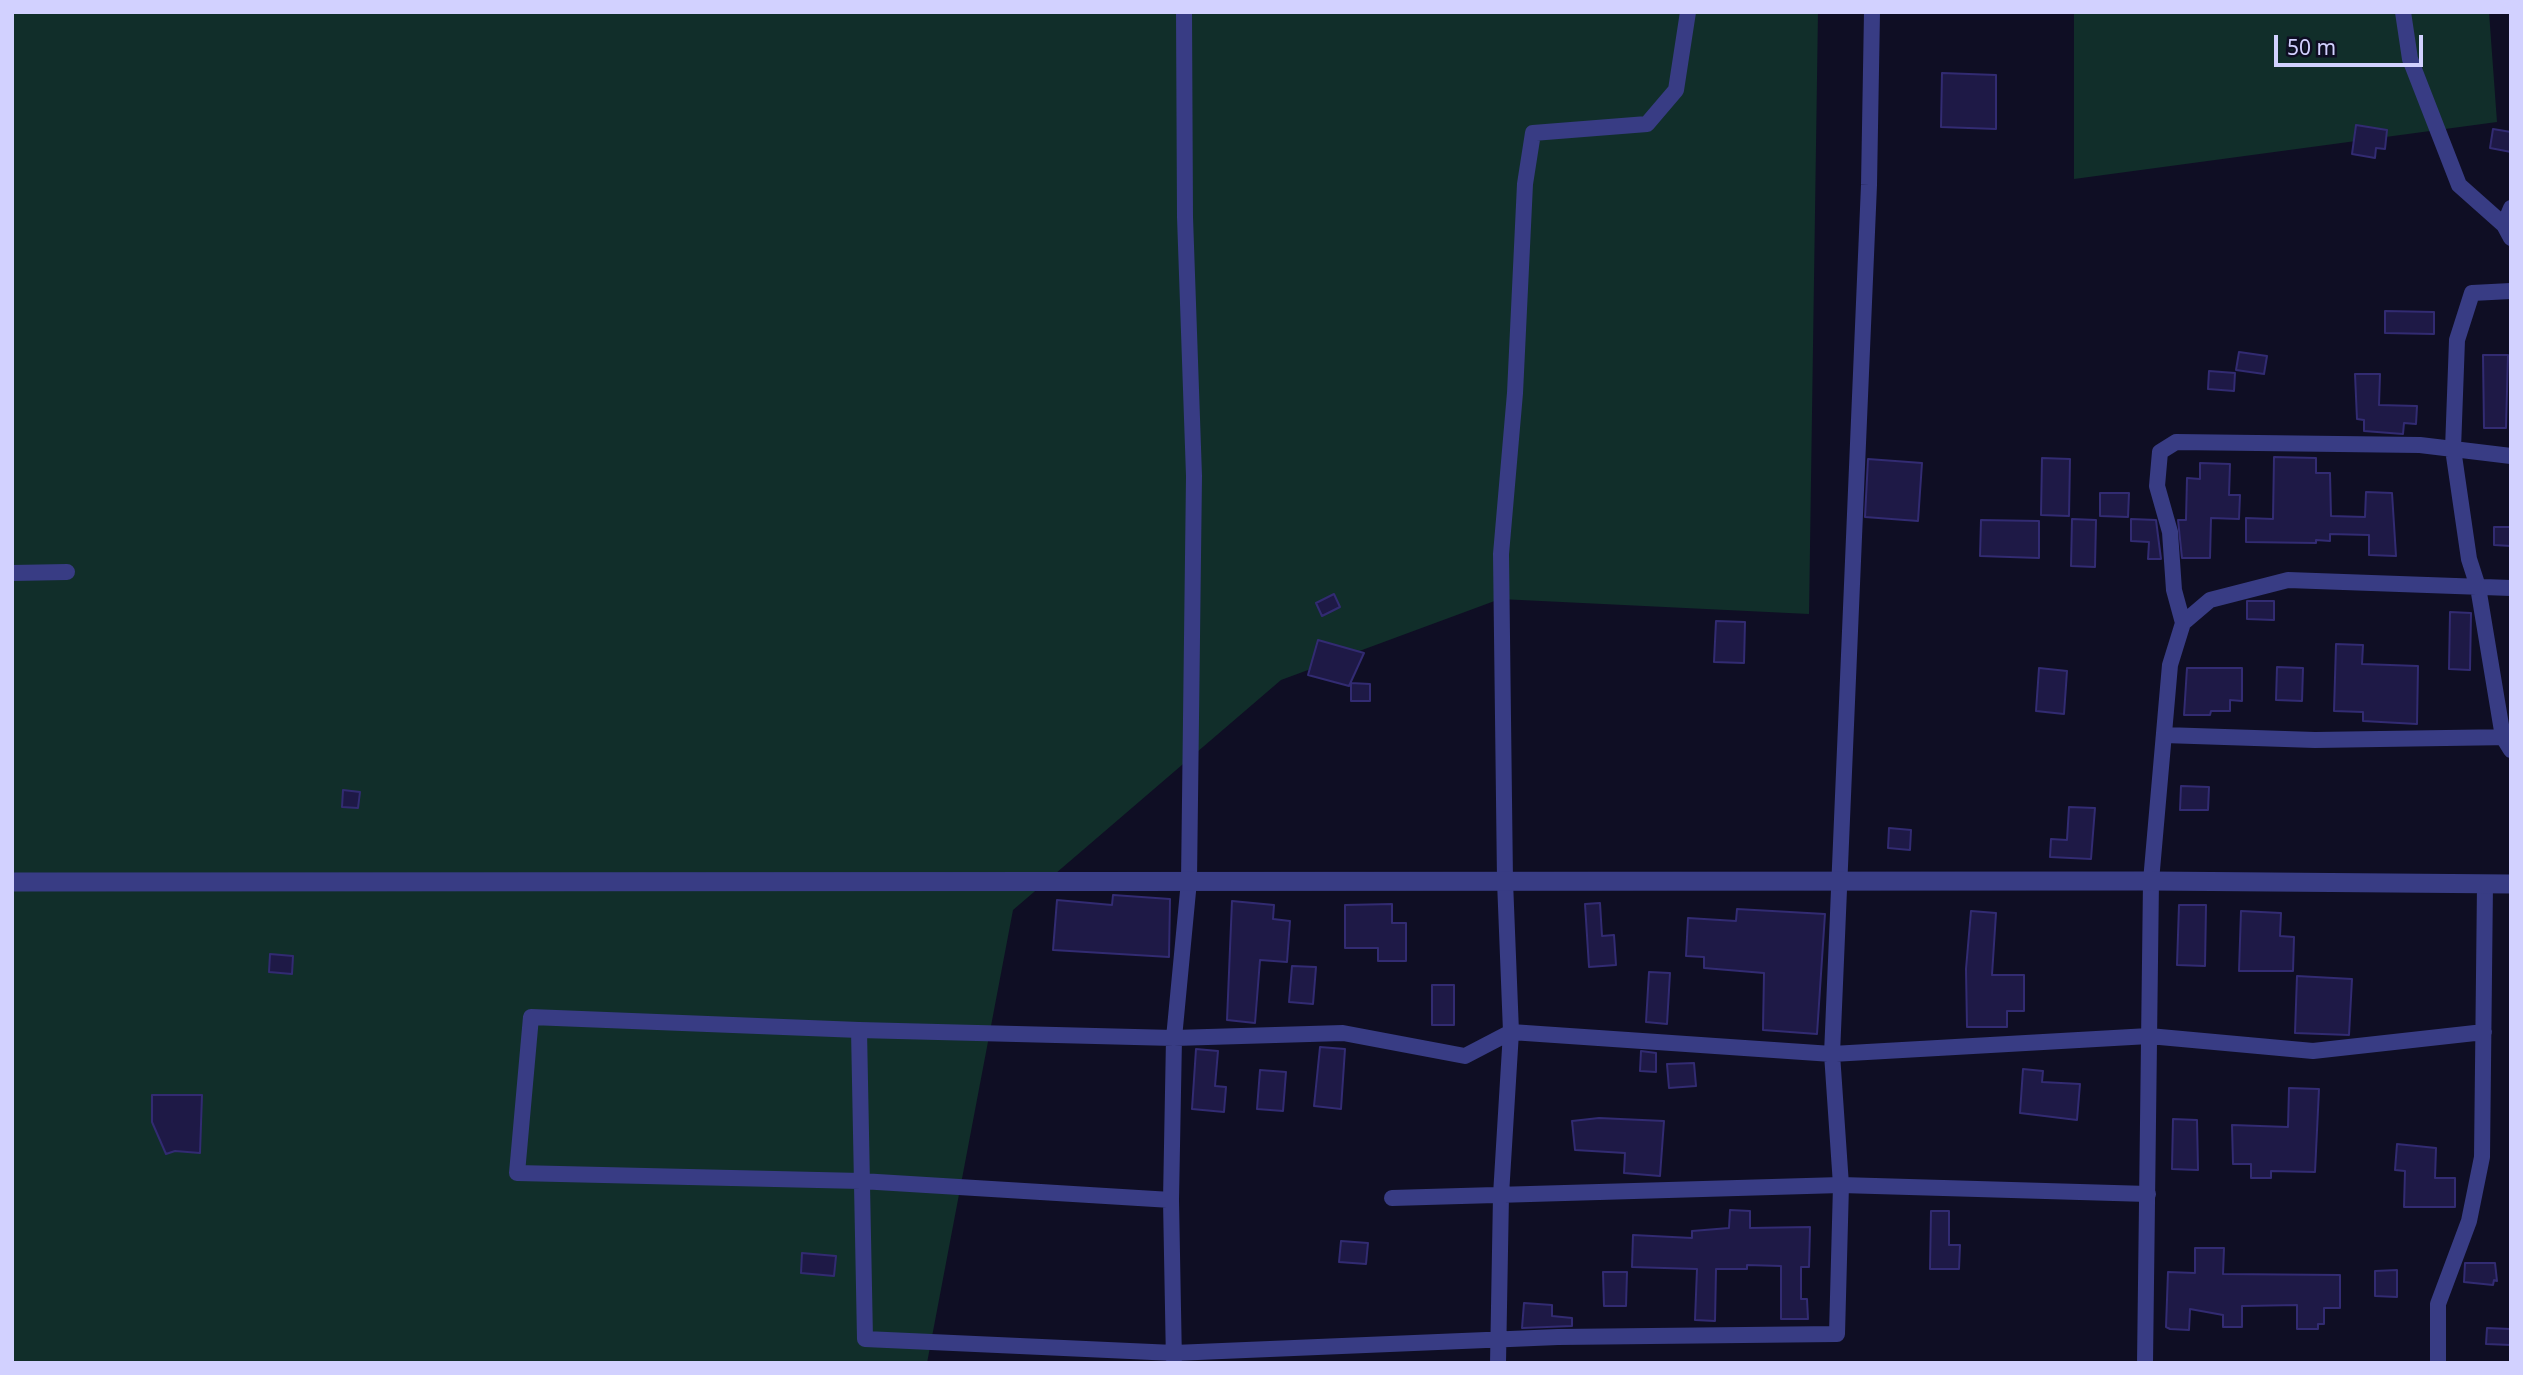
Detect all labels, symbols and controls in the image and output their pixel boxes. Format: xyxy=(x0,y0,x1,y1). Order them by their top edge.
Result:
scale bar xyxy=(2278,21,2427,65)
text: 50 m xyxy=(2287,33,2336,61)

